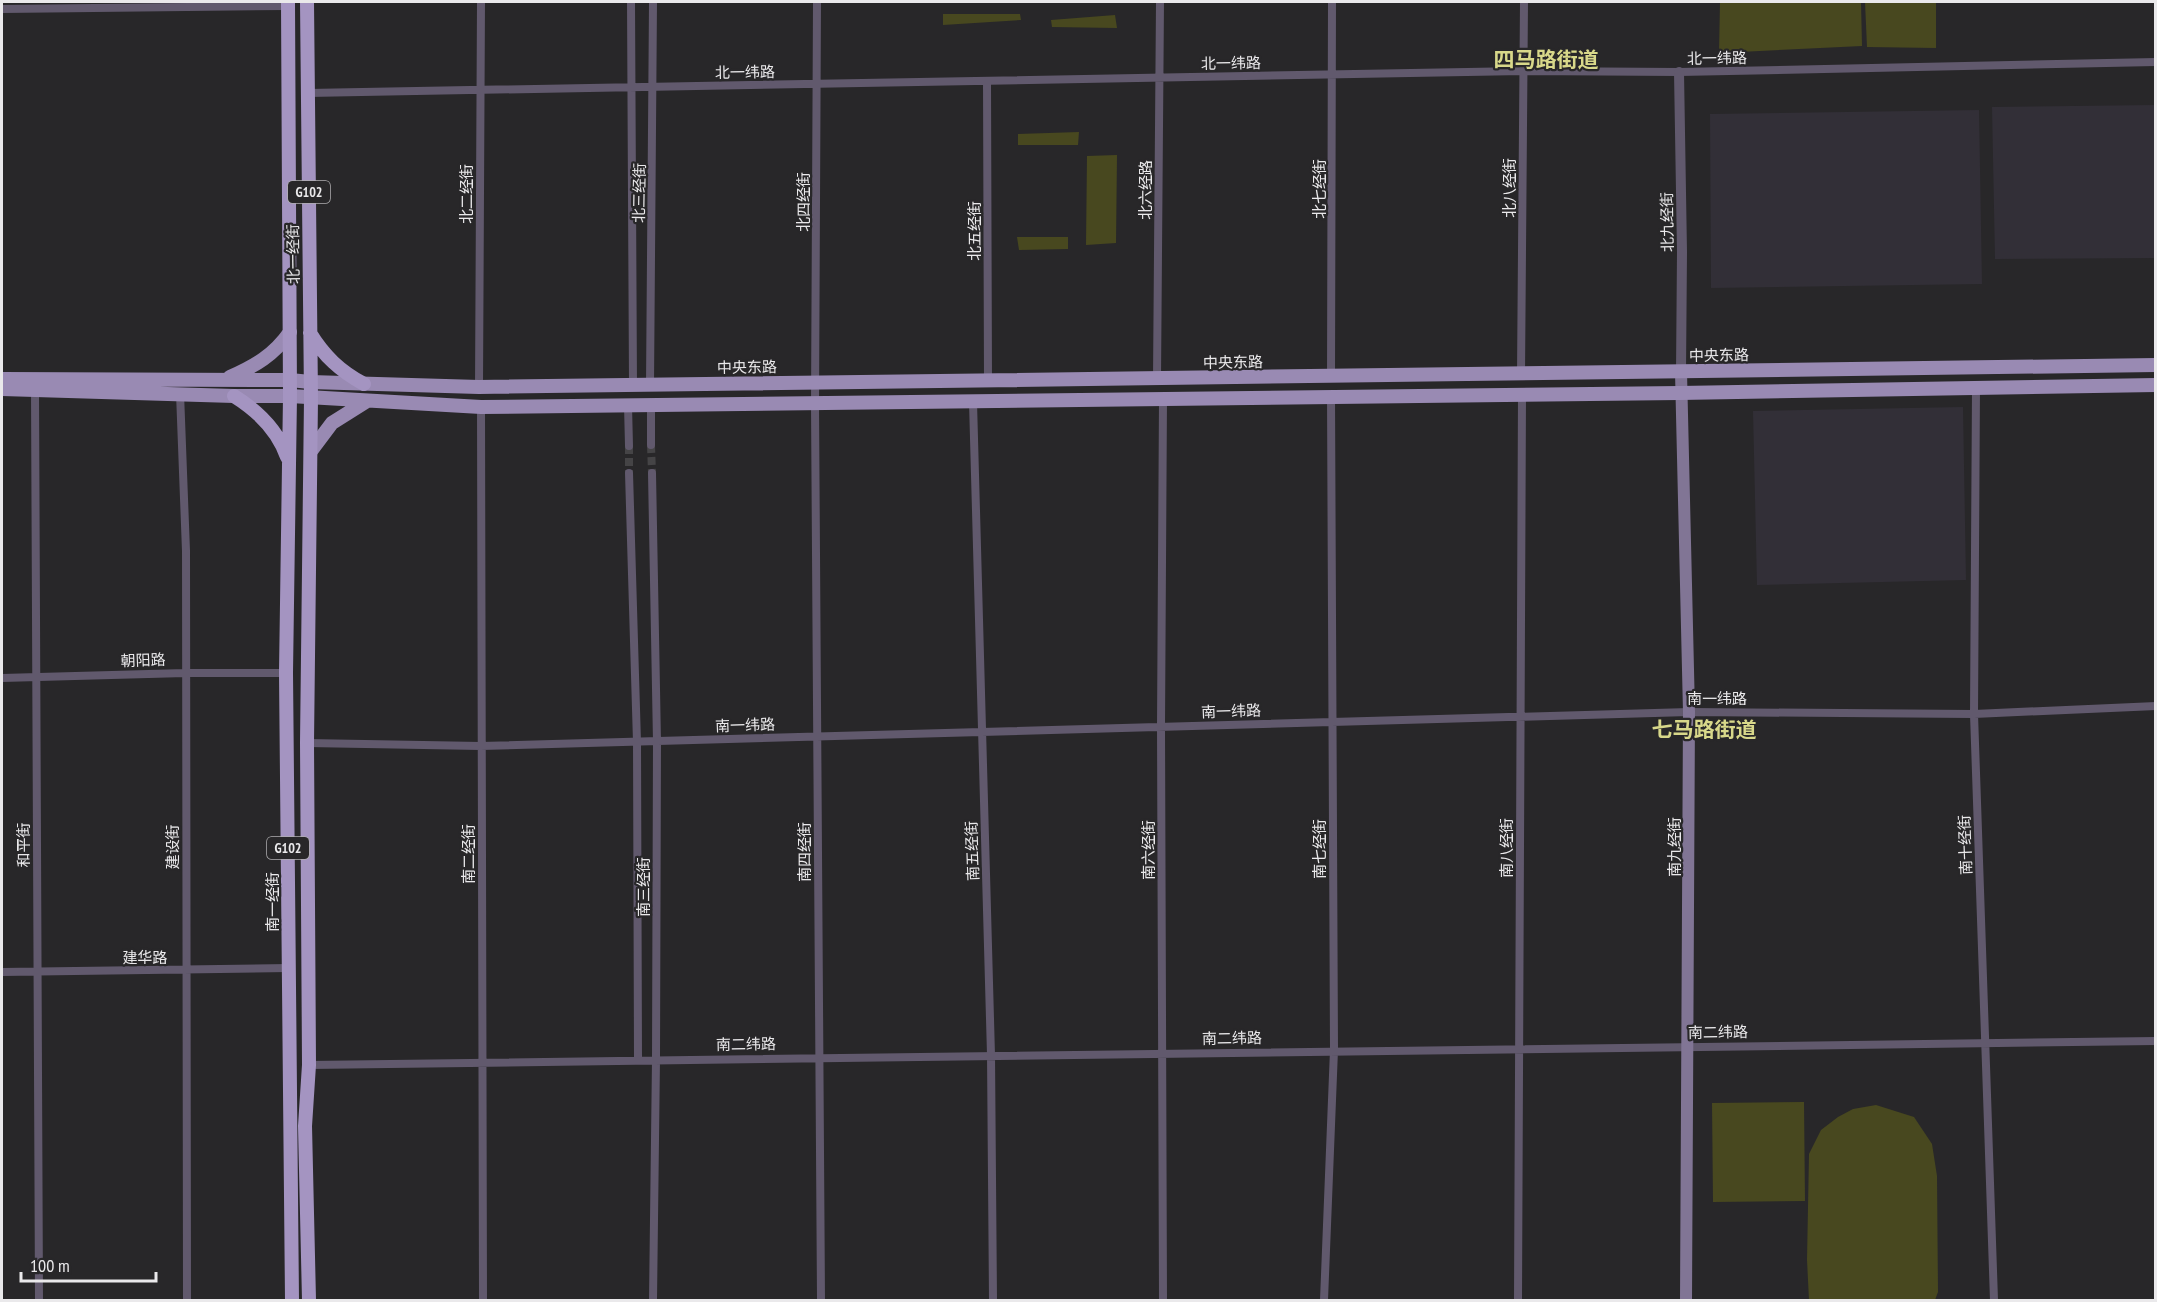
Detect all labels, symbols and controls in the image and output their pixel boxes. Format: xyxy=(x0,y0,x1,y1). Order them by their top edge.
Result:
district label: 四马路街道 xyxy=(1494,46,1599,73)
street label: 北一纬路 xyxy=(1687,48,1747,68)
street label: 北一纬路 xyxy=(1201,53,1261,73)
street label: 北一纬路 xyxy=(715,62,775,82)
street label: 北八经街 xyxy=(1500,158,1519,218)
street label: 北七经街 xyxy=(1310,159,1329,219)
street label: 北六经路 xyxy=(1136,160,1155,220)
street label: 北三经街 xyxy=(629,163,649,223)
street label: 北二经街 xyxy=(457,164,476,224)
street label: 北四经街 xyxy=(794,172,813,232)
road number: G102 xyxy=(288,181,330,203)
street label: 北九经街 xyxy=(1657,192,1677,252)
street label: 北五经街 xyxy=(965,201,984,261)
street label: 北一经街 xyxy=(283,224,303,284)
street label: 中央东路 xyxy=(1689,345,1749,365)
street label: 中央东路 xyxy=(1203,352,1263,372)
street label: 中央东路 xyxy=(717,357,777,377)
street label: 朝阳路 xyxy=(120,650,166,670)
street label: 南一纬路 xyxy=(1687,689,1747,708)
street label: 南一纬路 xyxy=(1201,700,1261,722)
street label: 南一纬路 xyxy=(715,714,775,736)
district label: 七马路街道 xyxy=(1652,716,1757,743)
street label: 南十经街 xyxy=(1954,815,1976,875)
street label: 南九经街 xyxy=(1665,817,1684,877)
street label: 南八经街 xyxy=(1497,818,1516,878)
street label: 南七经街 xyxy=(1310,819,1329,879)
street label: 南六经街 xyxy=(1139,820,1158,880)
street label: 南五经街 xyxy=(961,821,983,881)
street label: 和平街 xyxy=(14,822,33,868)
street label: 南四经街 xyxy=(795,822,814,882)
street label: 建设街 xyxy=(163,824,182,870)
street label: 南二经街 xyxy=(459,824,478,884)
road number: G102 xyxy=(267,837,309,859)
street label: 南三经街 xyxy=(634,857,653,917)
street label: 南一经街 xyxy=(263,872,282,932)
street label: 建华路 xyxy=(122,948,168,967)
street label: 南二纬路 xyxy=(1688,1022,1748,1042)
street label: 南二纬路 xyxy=(1202,1028,1262,1048)
street label: 南二纬路 xyxy=(716,1034,776,1054)
scale bar xyxy=(21,1245,156,1283)
text: 100 m xyxy=(30,1254,70,1277)

